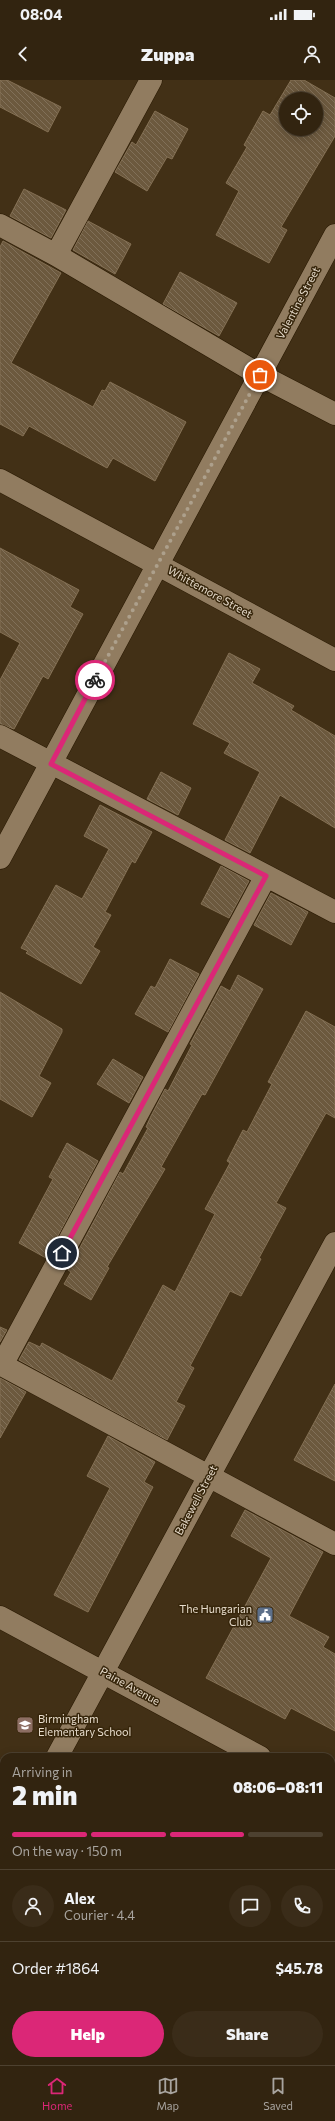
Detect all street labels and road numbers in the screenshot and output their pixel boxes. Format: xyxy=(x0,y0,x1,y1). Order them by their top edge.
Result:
street label: Valentine Street xyxy=(273,264,322,341)
street label: Whittemore Street xyxy=(166,563,255,620)
street label: Bakewell Street xyxy=(172,1462,220,1537)
street label: Paine Avenue xyxy=(98,1664,163,1707)

